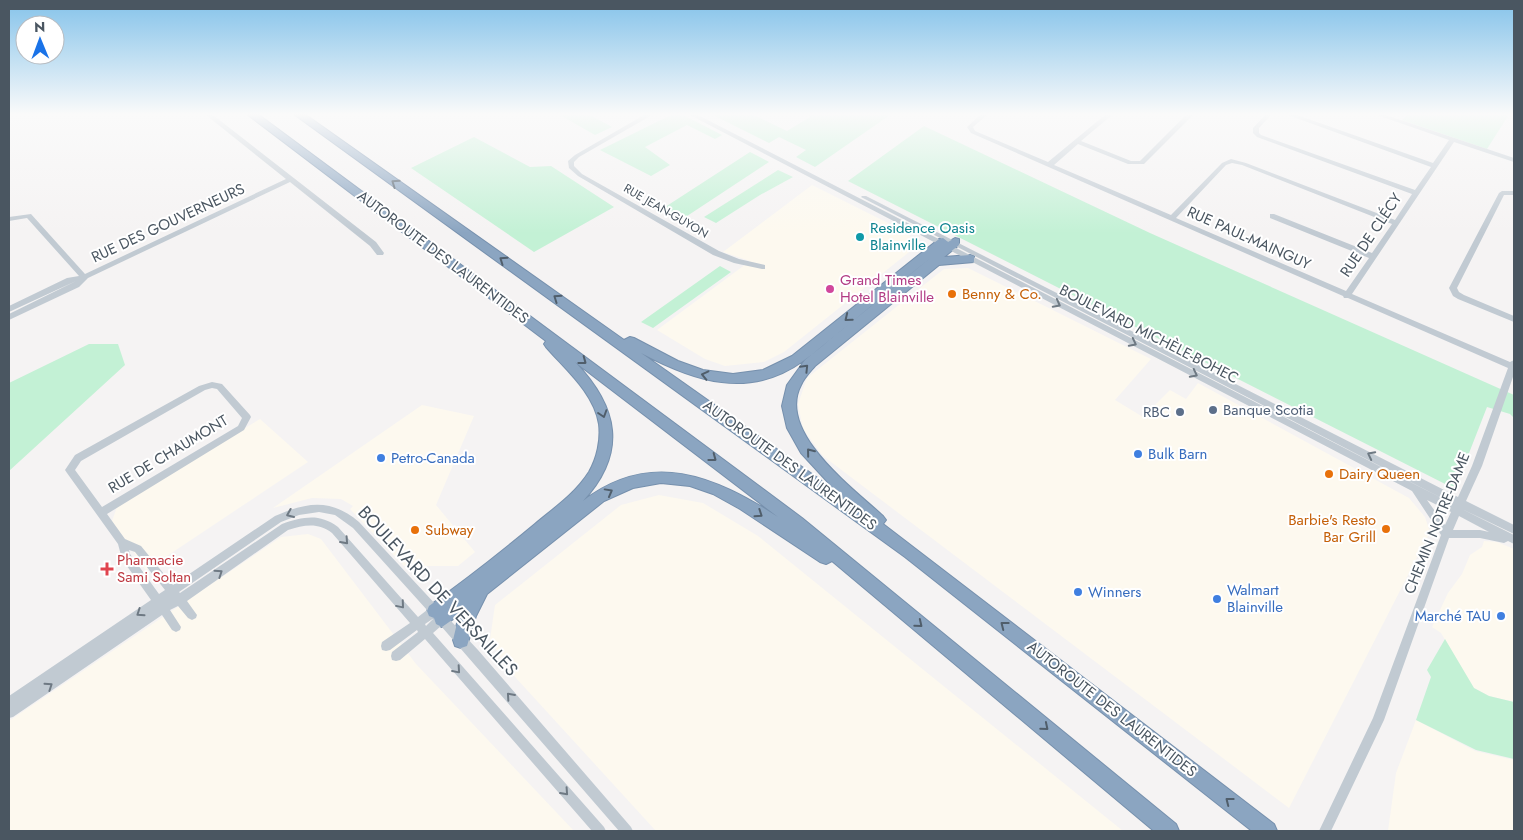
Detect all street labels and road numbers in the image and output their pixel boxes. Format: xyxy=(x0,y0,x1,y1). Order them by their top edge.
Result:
street label: RUE DES GOUVERNEURS xyxy=(88,178,248,268)
street label: RUE JEAN-GUYON xyxy=(620,179,712,243)
street label: AUTOROUTE DES LAURENTIDES xyxy=(353,185,533,329)
street label: RUE DE CLÉCY xyxy=(1335,188,1408,281)
street label: RUE PAUL-MAINGUY xyxy=(1183,201,1315,275)
street label: BOULEVARD MICHÈLE-BOHEC xyxy=(1055,279,1243,389)
street label: AUTOROUTE DES LAURENTIDES xyxy=(699,394,881,536)
street label: RUE DE CHAUMONT xyxy=(104,409,232,499)
street label: CHEMIN NOTRE-DAME xyxy=(1399,449,1475,597)
street label: BOULEVARD DE VERSAILLES xyxy=(352,500,524,682)
street label: AUTOROUTE DES LAURENTIDES xyxy=(1022,636,1202,782)

